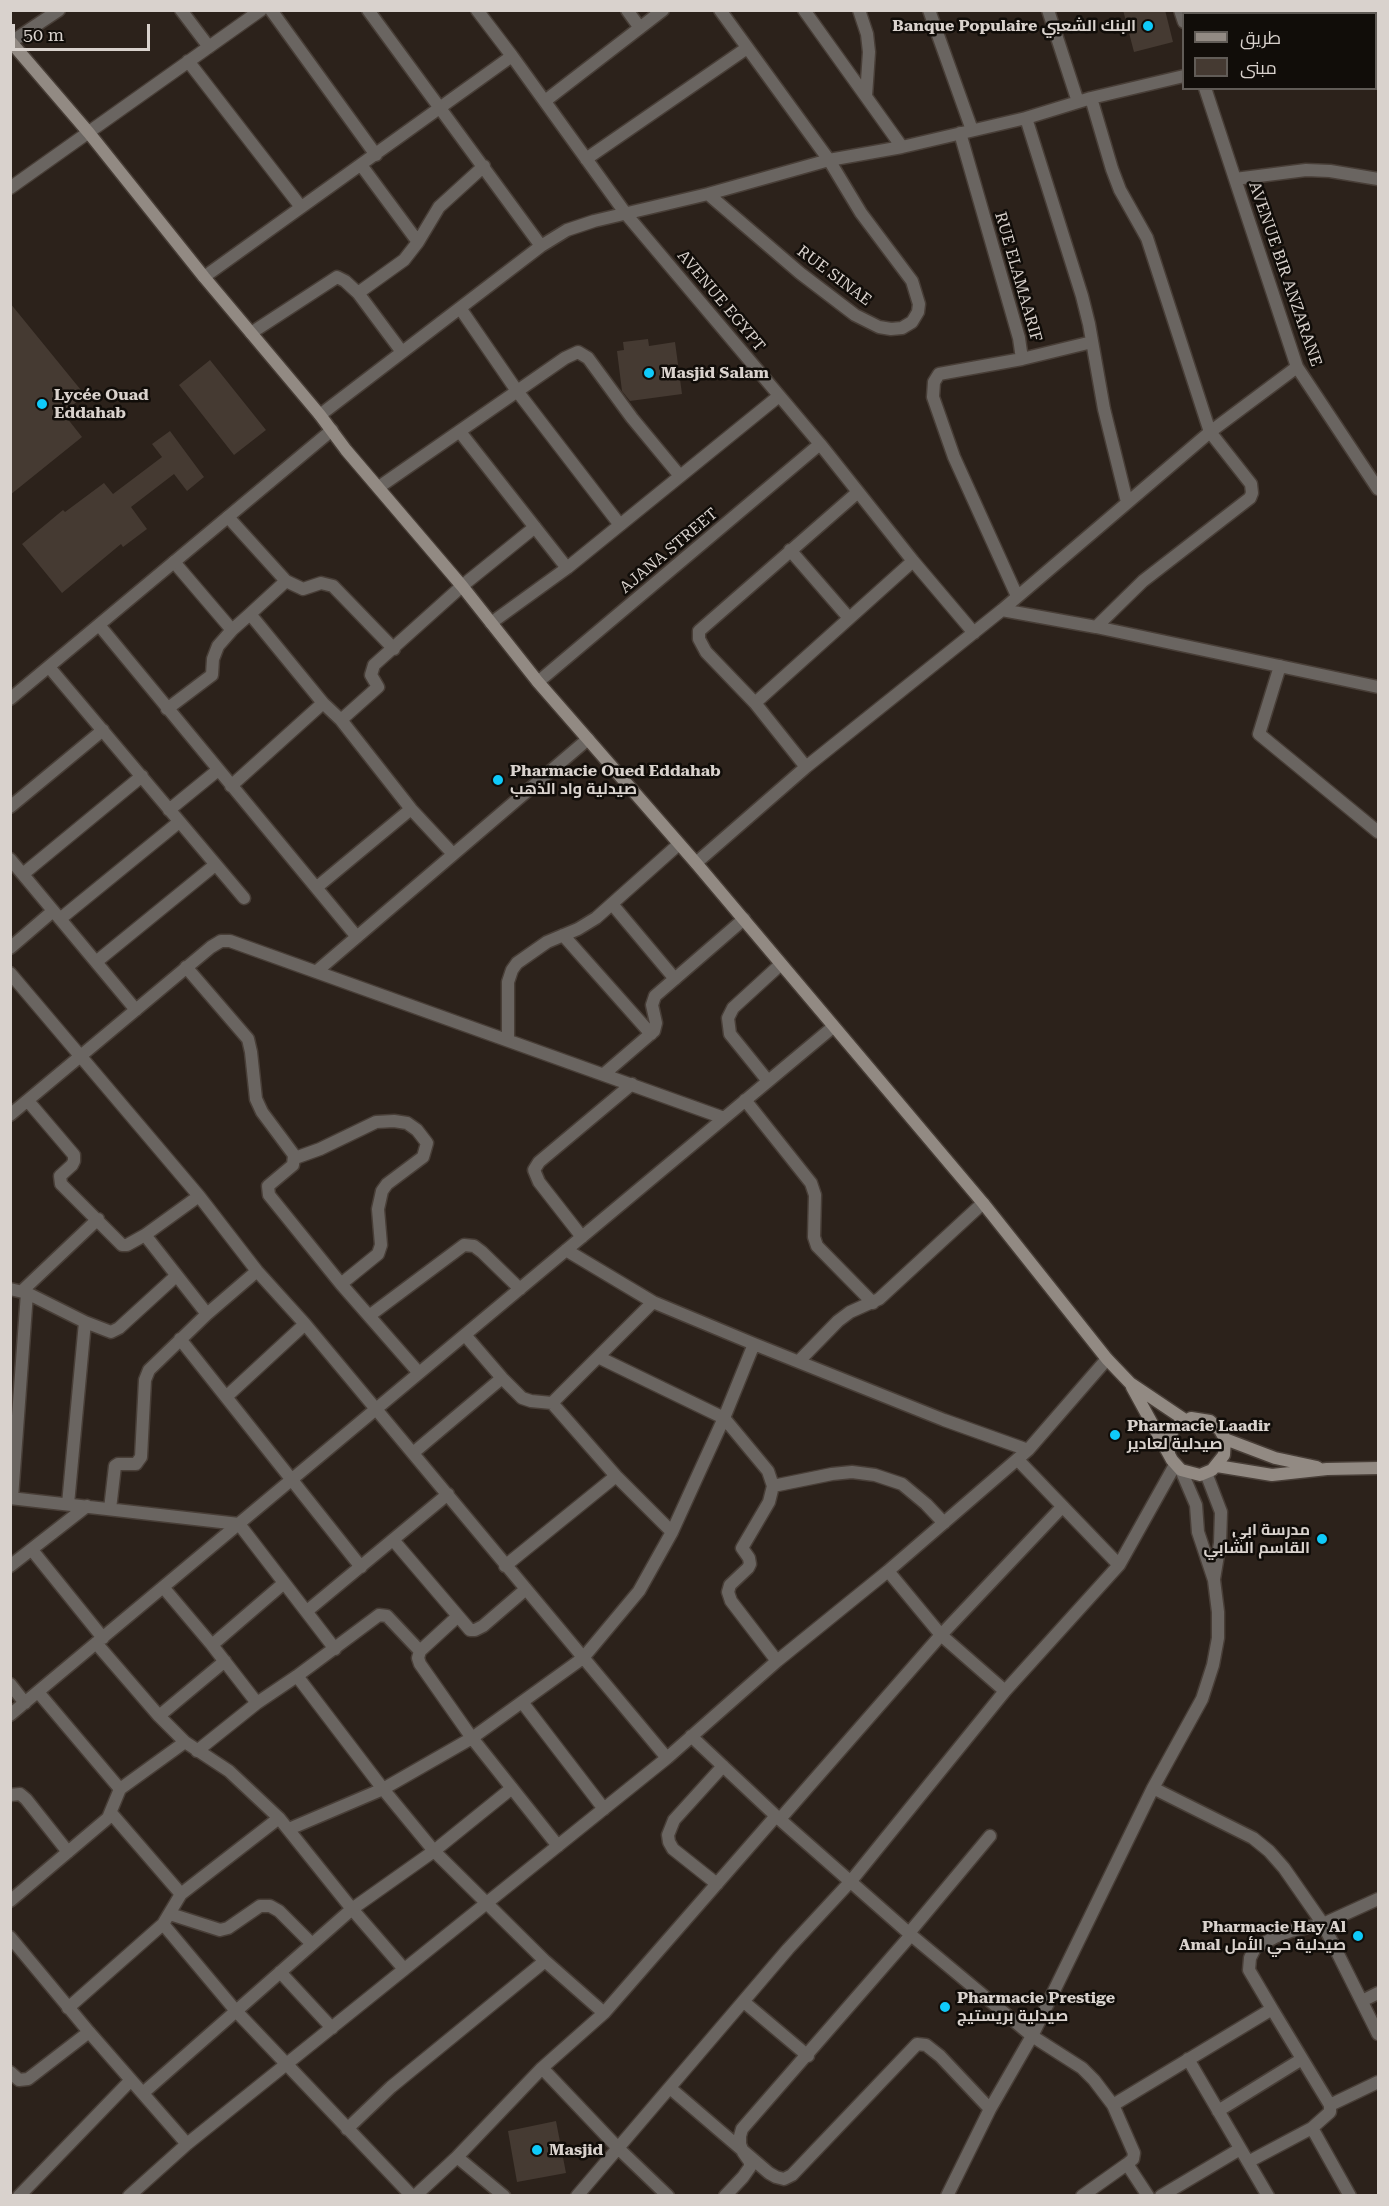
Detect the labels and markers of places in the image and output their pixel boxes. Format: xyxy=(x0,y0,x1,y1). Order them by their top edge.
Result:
place label: Banque Populaire البنك الشعبي xyxy=(892,16,1136,36)
marker: Banque Populaire البنك الشعبي xyxy=(1141,19,1155,33)
place label: Masjid Salam xyxy=(661,363,769,383)
marker: Masjid Salam xyxy=(642,366,656,380)
place label: Lycée Ouad Eddahab xyxy=(54,385,149,423)
marker: Lycée Ouad Eddahab xyxy=(35,397,49,411)
place label: Pharmacie Oued Eddahab صيدلية واد الذهب xyxy=(510,761,721,799)
marker: Pharmacie Oued Eddahab صيدلية واد الذهب xyxy=(491,773,505,787)
place label: Pharmacie Laadir صيدلية لعادير xyxy=(1127,1416,1270,1454)
marker: Pharmacie Laadir صيدلية لعادير xyxy=(1108,1428,1122,1442)
place label: مدرسة ابي القاسم الشابي xyxy=(1204,1520,1310,1558)
marker: مدرسة ابي القاسم الشابي xyxy=(1315,1532,1329,1546)
place label: Pharmacie Hay Al Amal صيدلية حي الأمل xyxy=(1179,1917,1346,1955)
marker: Pharmacie Hay Al Amal صيدلية حي الأمل xyxy=(1351,1929,1365,1943)
place label: Pharmacie Prestige صيدلية بريستيج xyxy=(957,1988,1115,2026)
marker: Pharmacie Prestige صيدلية بريستيج xyxy=(938,2000,952,2014)
place label: Masjid xyxy=(549,2140,603,2160)
marker: Masjid xyxy=(530,2143,544,2157)

